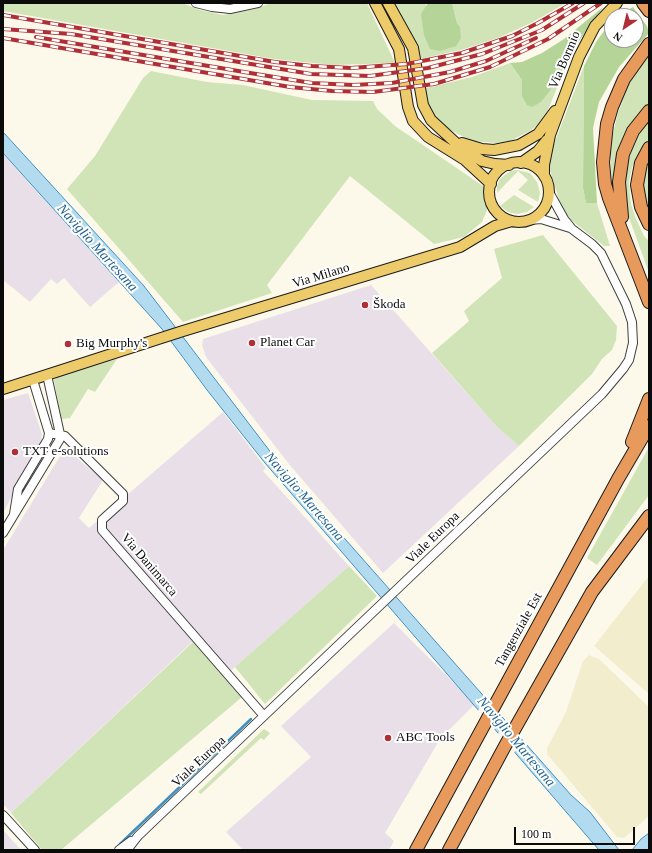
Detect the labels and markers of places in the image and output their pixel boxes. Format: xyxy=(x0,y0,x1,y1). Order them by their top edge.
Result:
place label: Škoda xyxy=(373,297,406,313)
marker: Škoda xyxy=(360,300,370,310)
place label: Planet Car xyxy=(260,335,315,351)
place label: Big Murphy's xyxy=(76,336,147,352)
marker: Planet Car xyxy=(247,338,257,348)
marker: Big Murphy's xyxy=(63,339,73,349)
place label: TXT e-solutions xyxy=(23,444,109,460)
marker: TXT e-solutions xyxy=(10,447,20,457)
place label: ABC Tools xyxy=(396,730,455,746)
marker: ABC Tools xyxy=(383,733,393,743)

